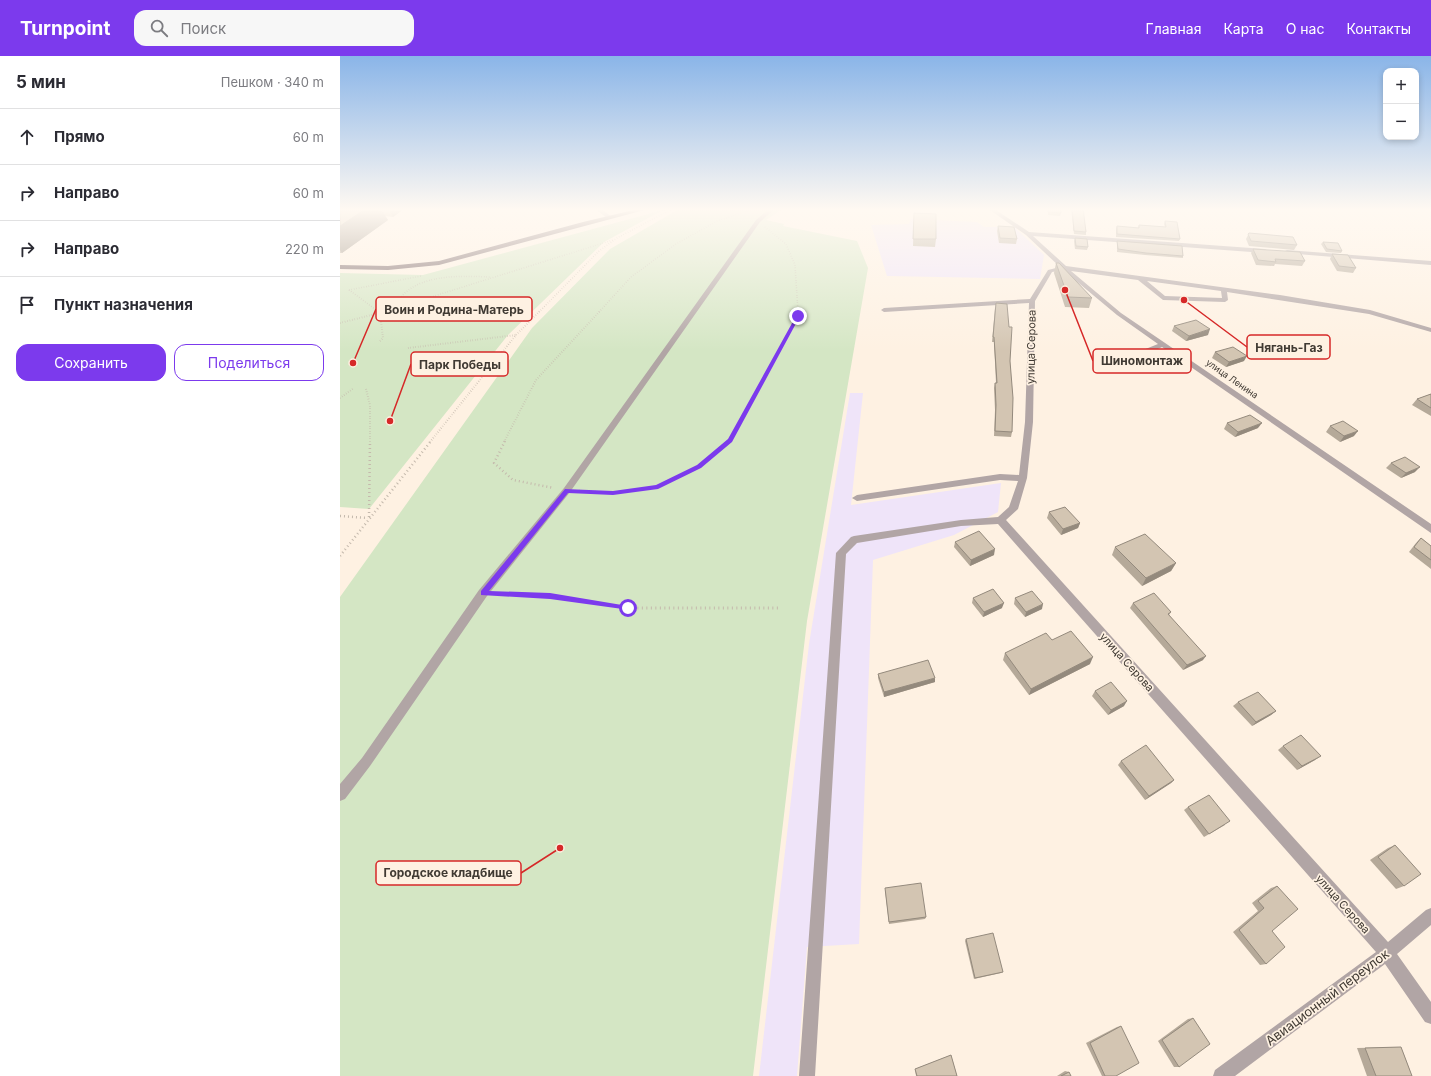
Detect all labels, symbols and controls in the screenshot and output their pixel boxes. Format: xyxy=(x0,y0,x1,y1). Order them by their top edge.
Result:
search box xyxy=(134,10,414,46)
text: Turnpoint xyxy=(20,17,110,40)
icon: search xyxy=(148,17,170,39)
text: Поиск xyxy=(180,19,226,38)
text: Главная xyxy=(1146,20,1201,37)
text: Карта xyxy=(1223,20,1264,37)
text: О нас xyxy=(1286,20,1324,37)
text: Контакты xyxy=(1346,20,1411,37)
map controls xyxy=(1383,68,1419,140)
button: + xyxy=(1383,68,1419,104)
text: 5 мин xyxy=(16,72,66,92)
text: Пешком · 340 m xyxy=(221,74,324,90)
button: − xyxy=(1383,104,1419,140)
icon: ahead xyxy=(16,126,38,148)
text: Прямо xyxy=(54,127,105,146)
text: 60 m xyxy=(293,129,324,145)
icon: right xyxy=(16,182,38,204)
text: Направо xyxy=(54,183,119,202)
text: 60 m xyxy=(293,185,324,201)
icon: right xyxy=(16,238,38,260)
text: Направо xyxy=(54,239,119,258)
text: 220 m xyxy=(285,241,324,257)
icon: arrive xyxy=(16,294,38,316)
text: Пункт назначения xyxy=(54,295,193,314)
callout: Воин и Родина-Матерь xyxy=(376,297,532,321)
text: Воин и Родина-Матерь xyxy=(384,302,524,317)
route end xyxy=(789,307,807,325)
street label: улица Серова xyxy=(1023,310,1039,384)
callout: Нягань-Газ xyxy=(1247,335,1330,359)
text: Нягань-Газ xyxy=(1255,340,1323,355)
button: Сохранить xyxy=(16,344,166,381)
button: Поделиться xyxy=(174,344,324,381)
callout: Шиномонтаж xyxy=(1093,349,1191,373)
callout: Парк Победы xyxy=(411,352,508,376)
text: Шиномонтаж xyxy=(1101,353,1184,368)
text: Парк Победы xyxy=(419,357,501,372)
street label: улица Ленина xyxy=(1204,357,1260,401)
route start xyxy=(619,599,637,617)
street label: улица Серова xyxy=(1097,630,1157,694)
callout: Городское кладбище xyxy=(376,861,521,885)
text: Городское кладбище xyxy=(383,865,513,880)
street label: улица Серова xyxy=(1313,872,1373,936)
street label: Авиационный переулок xyxy=(1262,945,1392,1049)

